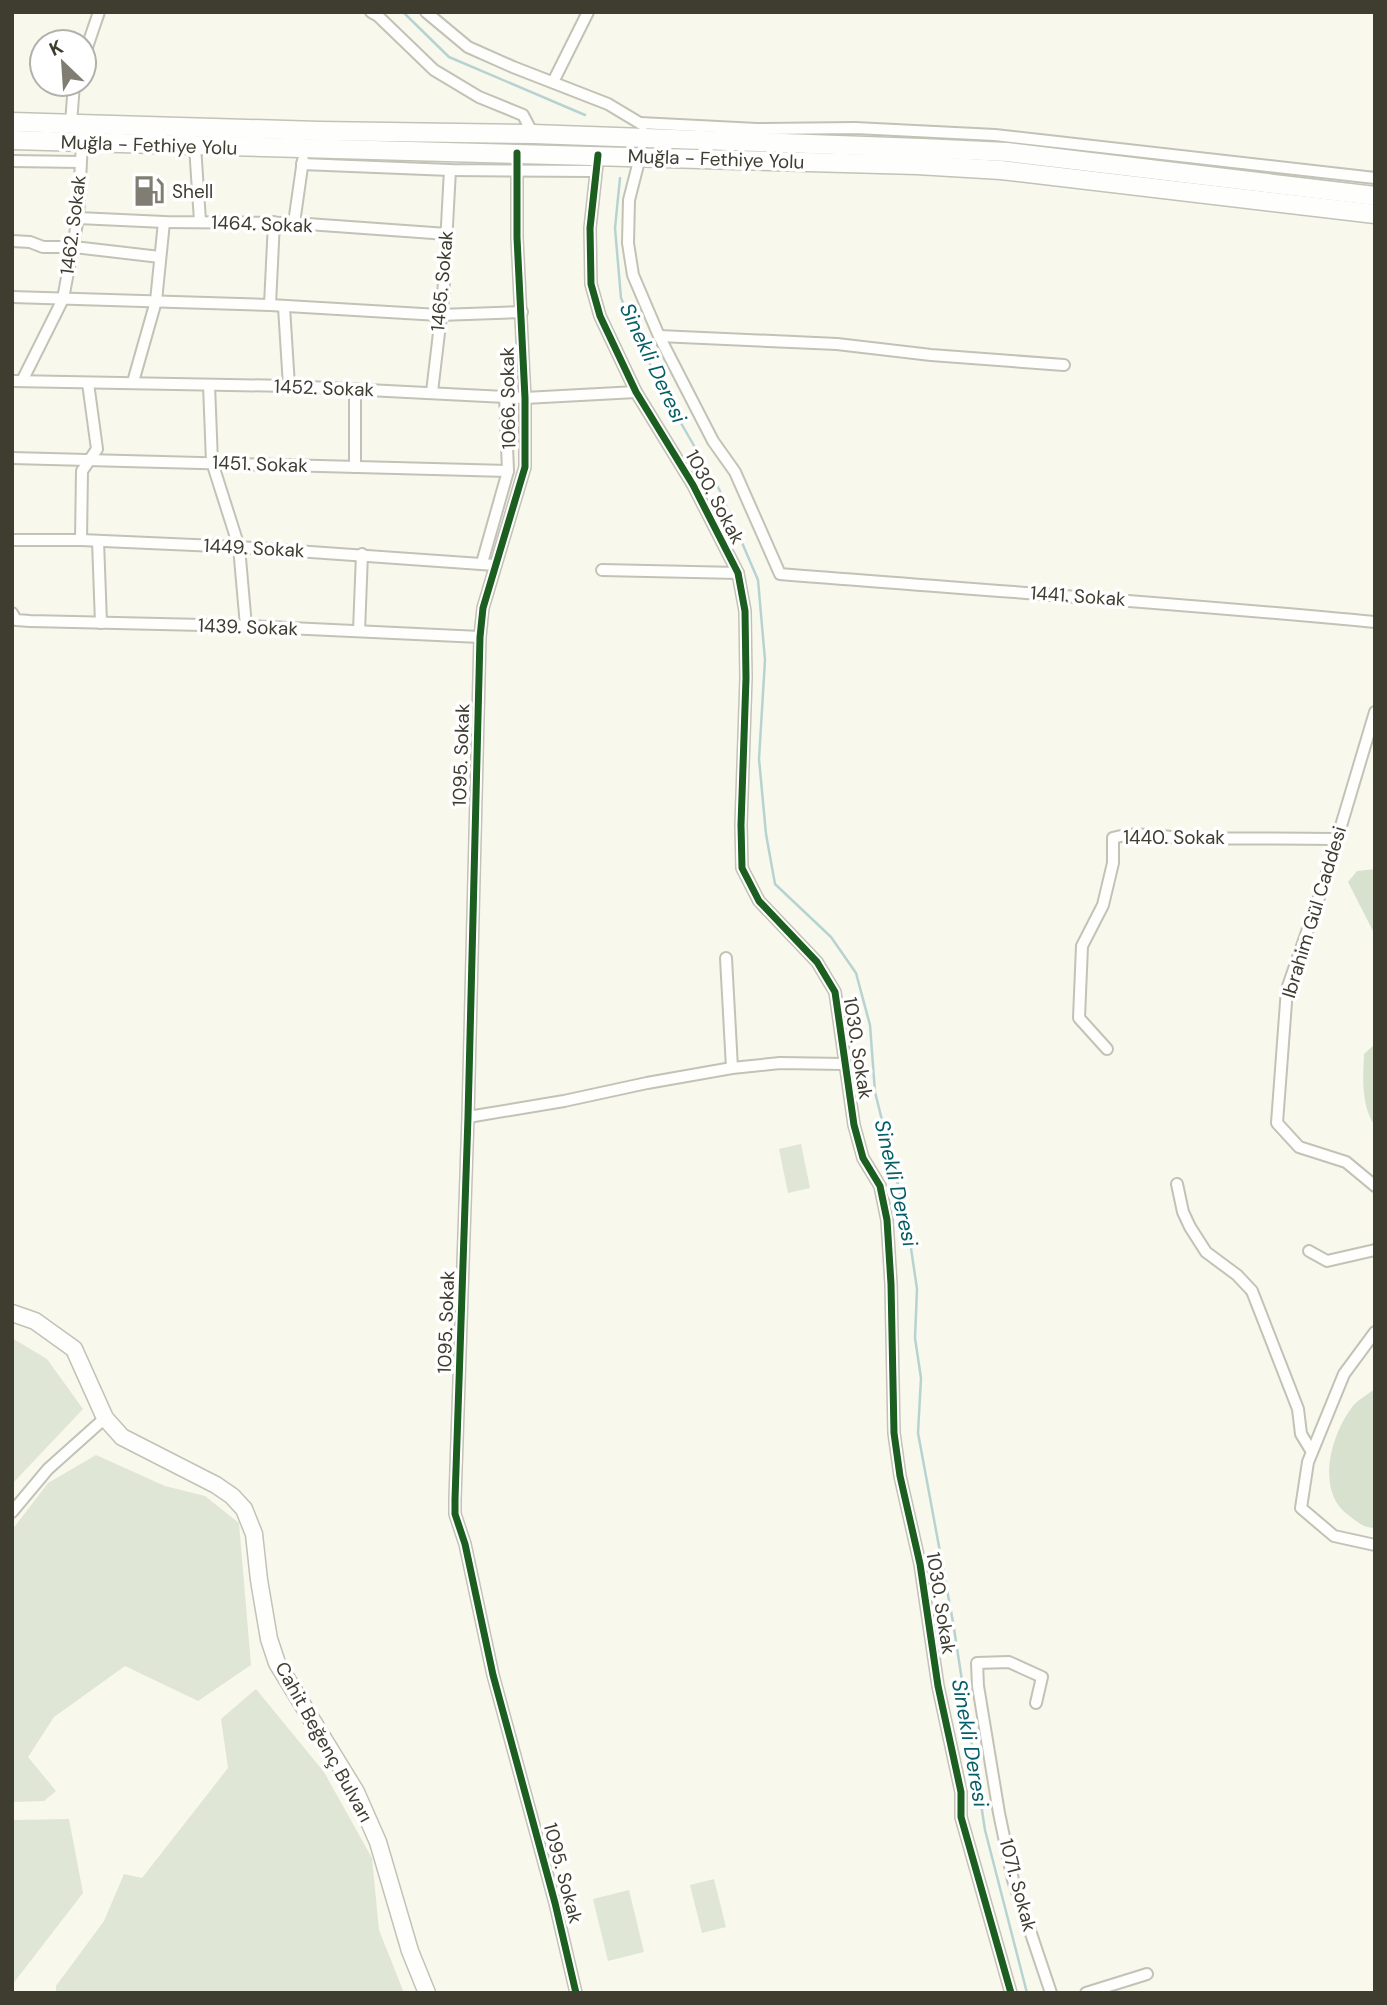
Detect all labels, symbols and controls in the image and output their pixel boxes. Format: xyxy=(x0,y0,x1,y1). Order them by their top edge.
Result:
north arrow xyxy=(28,28,98,98)
text: K xyxy=(45,34,67,62)
street label: Muğla - Fethiye Yolu xyxy=(60,129,238,161)
street label: Muğla - Fethiye Yolu xyxy=(627,143,805,175)
street label: 1462. Sokak xyxy=(54,173,92,276)
fuel station icon: Shell xyxy=(132,174,166,208)
place label: Shell xyxy=(172,179,213,204)
street label: 1464. Sokak xyxy=(211,210,314,238)
street label: 1465. Sokak xyxy=(425,229,459,332)
water label: Sinekli Deresi xyxy=(613,298,693,428)
street label: 1066. Sokak xyxy=(495,346,521,449)
street label: 1452. Sokak xyxy=(274,374,375,402)
street label: 1030. Sokak xyxy=(680,446,750,549)
street label: 1451. Sokak xyxy=(212,450,309,478)
street label: 1449. Sokak xyxy=(203,533,305,563)
street label: 1441. Sokak xyxy=(1030,580,1127,612)
street label: 1439. Sokak xyxy=(198,613,299,641)
street label: 1095. Sokak xyxy=(447,703,475,807)
street label: Ibrahim Gül Caddesi xyxy=(1276,823,1352,1001)
street label: 1440. Sokak xyxy=(1123,825,1225,850)
street label: 1030. Sokak xyxy=(838,995,878,1101)
water label: Sinekli Deresi xyxy=(868,1117,924,1250)
street label: 1095. Sokak xyxy=(432,1270,460,1374)
street label: 1030. Sokak xyxy=(921,1550,961,1656)
street label: Cahit Beğenç Bulvarı xyxy=(270,1657,378,1827)
water label: Sinekli Deresi xyxy=(945,1677,995,1810)
street label: 1095. Sokak xyxy=(538,1820,589,1926)
street label: 1071. Sokak xyxy=(994,1836,1043,1935)

